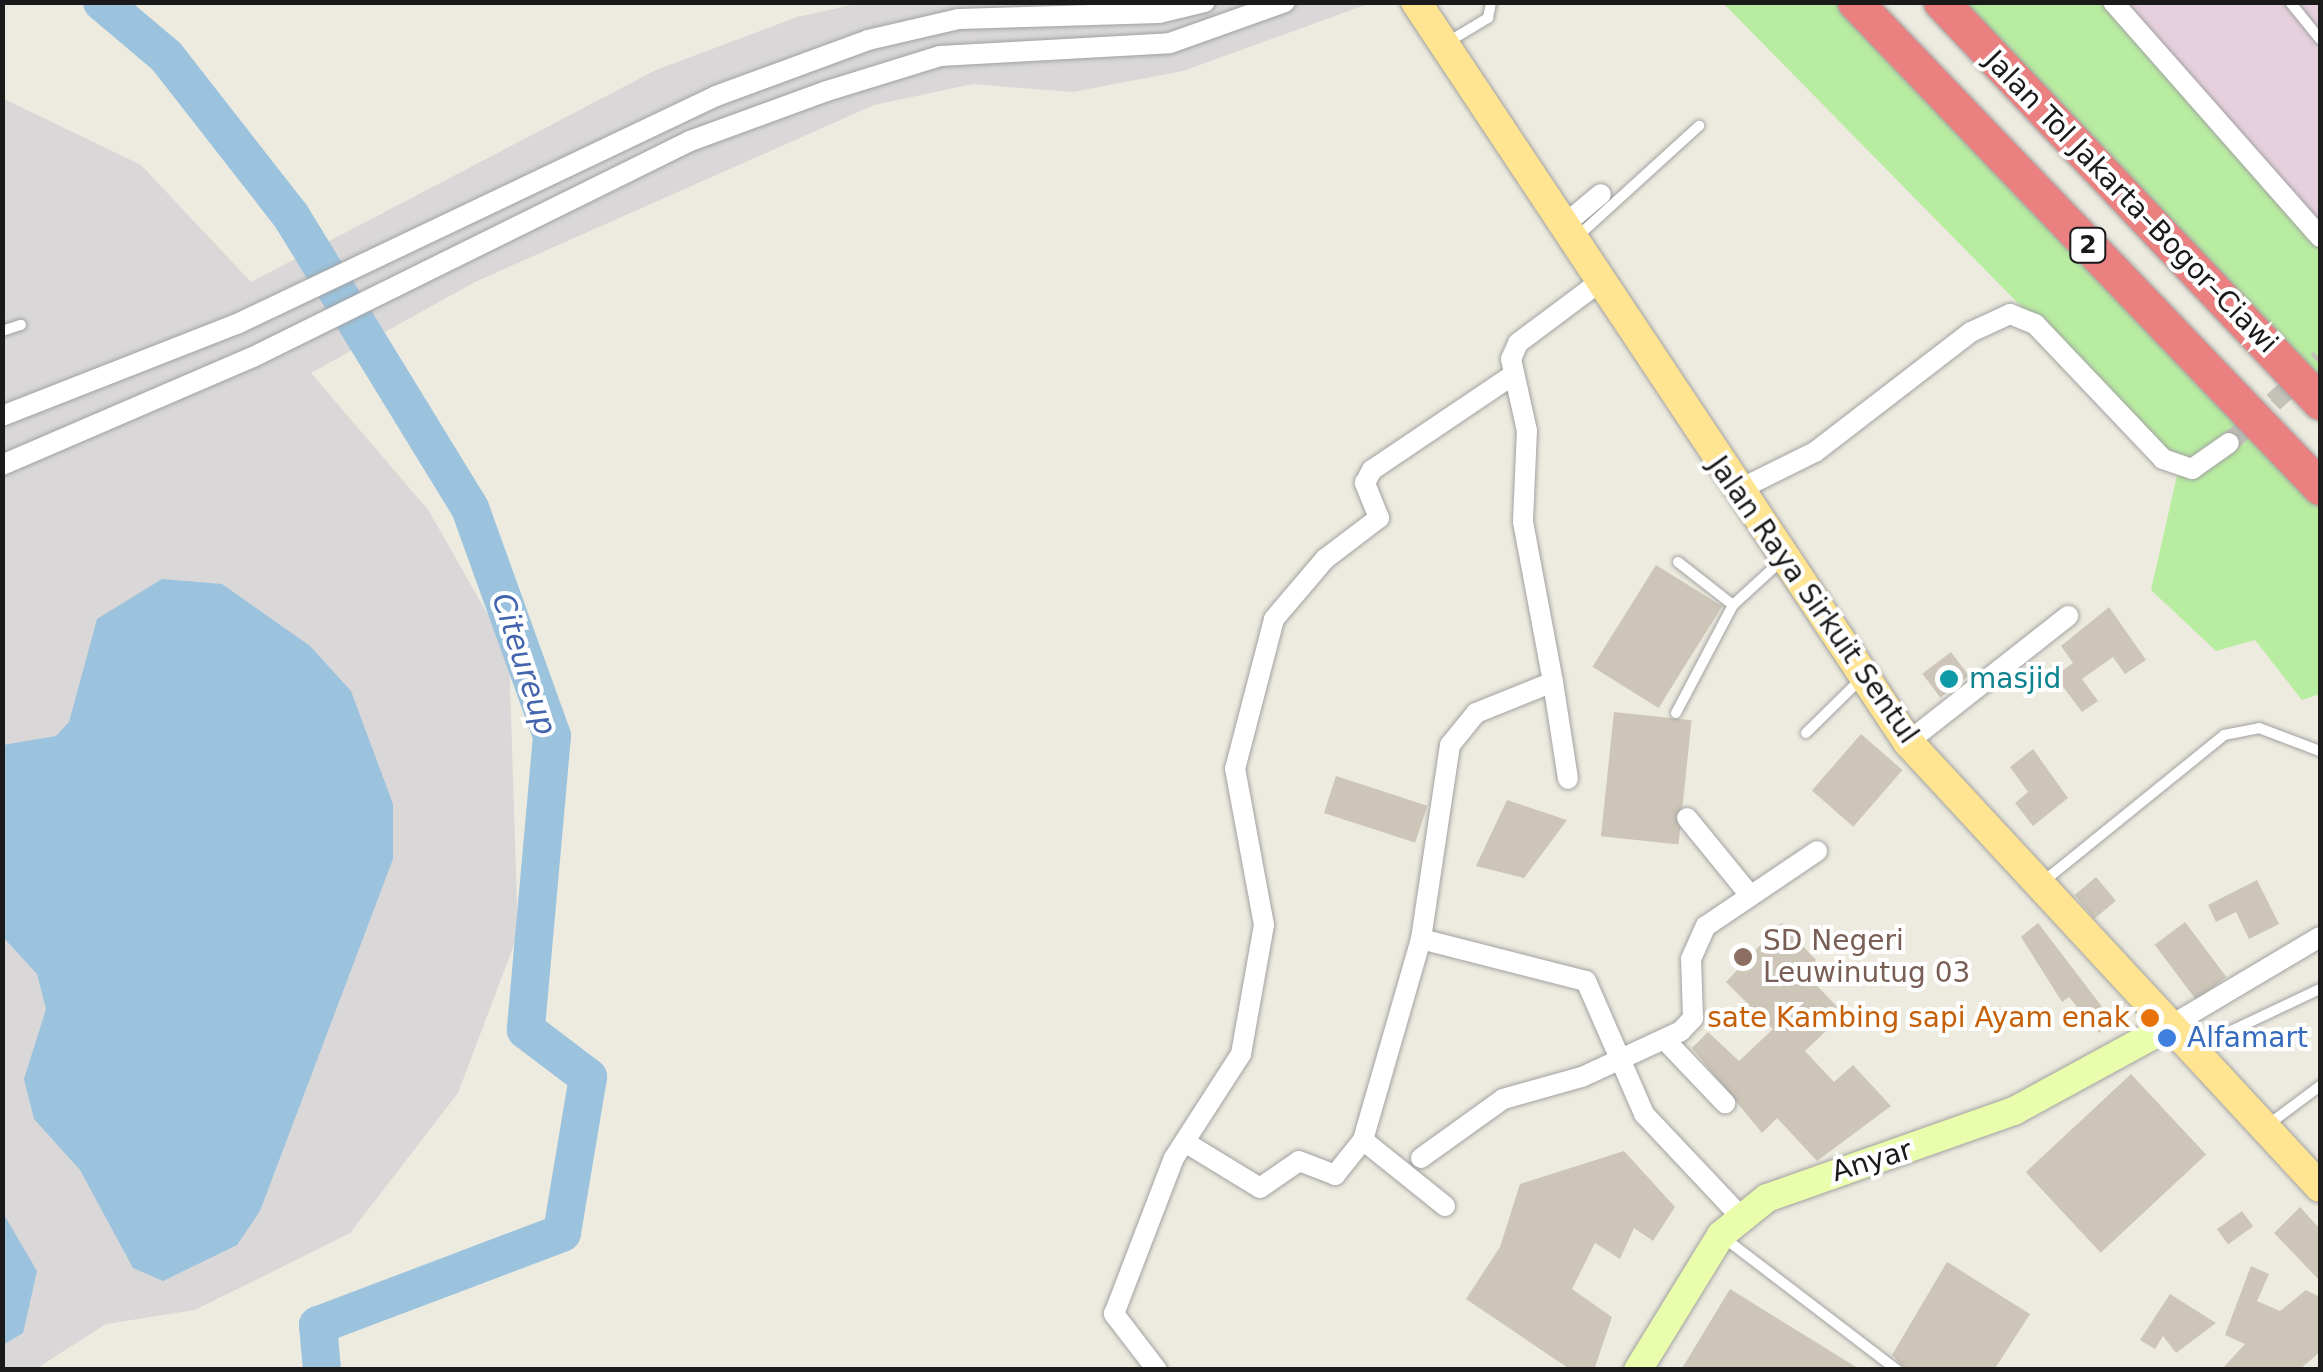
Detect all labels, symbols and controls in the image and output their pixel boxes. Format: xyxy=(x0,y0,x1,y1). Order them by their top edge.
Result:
street label: Jalan Tol Jakarta–Bogor–Ciawi xyxy=(1978,44,2284,360)
road number: 2 xyxy=(2068,225,2108,265)
street label: Jalan Raya Sirkuit Sentul xyxy=(1701,450,1925,750)
water label: Citeureup xyxy=(484,588,564,740)
place label: masjid xyxy=(1969,662,2061,696)
marker: masjid xyxy=(1938,668,1960,690)
place label: SD Negeri Leuwinutug 03 xyxy=(1763,924,1970,990)
marker: SD Negeri Leuwinutug 03 xyxy=(1732,946,1754,968)
place label: sate Kambing sapi Ayam enak xyxy=(1707,1001,2130,1035)
marker: sate Kambing sapi Ayam enak xyxy=(2139,1007,2161,1029)
place label: Alfamart xyxy=(2187,1021,2308,1055)
marker: Alfamart xyxy=(2156,1027,2178,1049)
street label: Anyar xyxy=(1828,1133,1916,1189)

